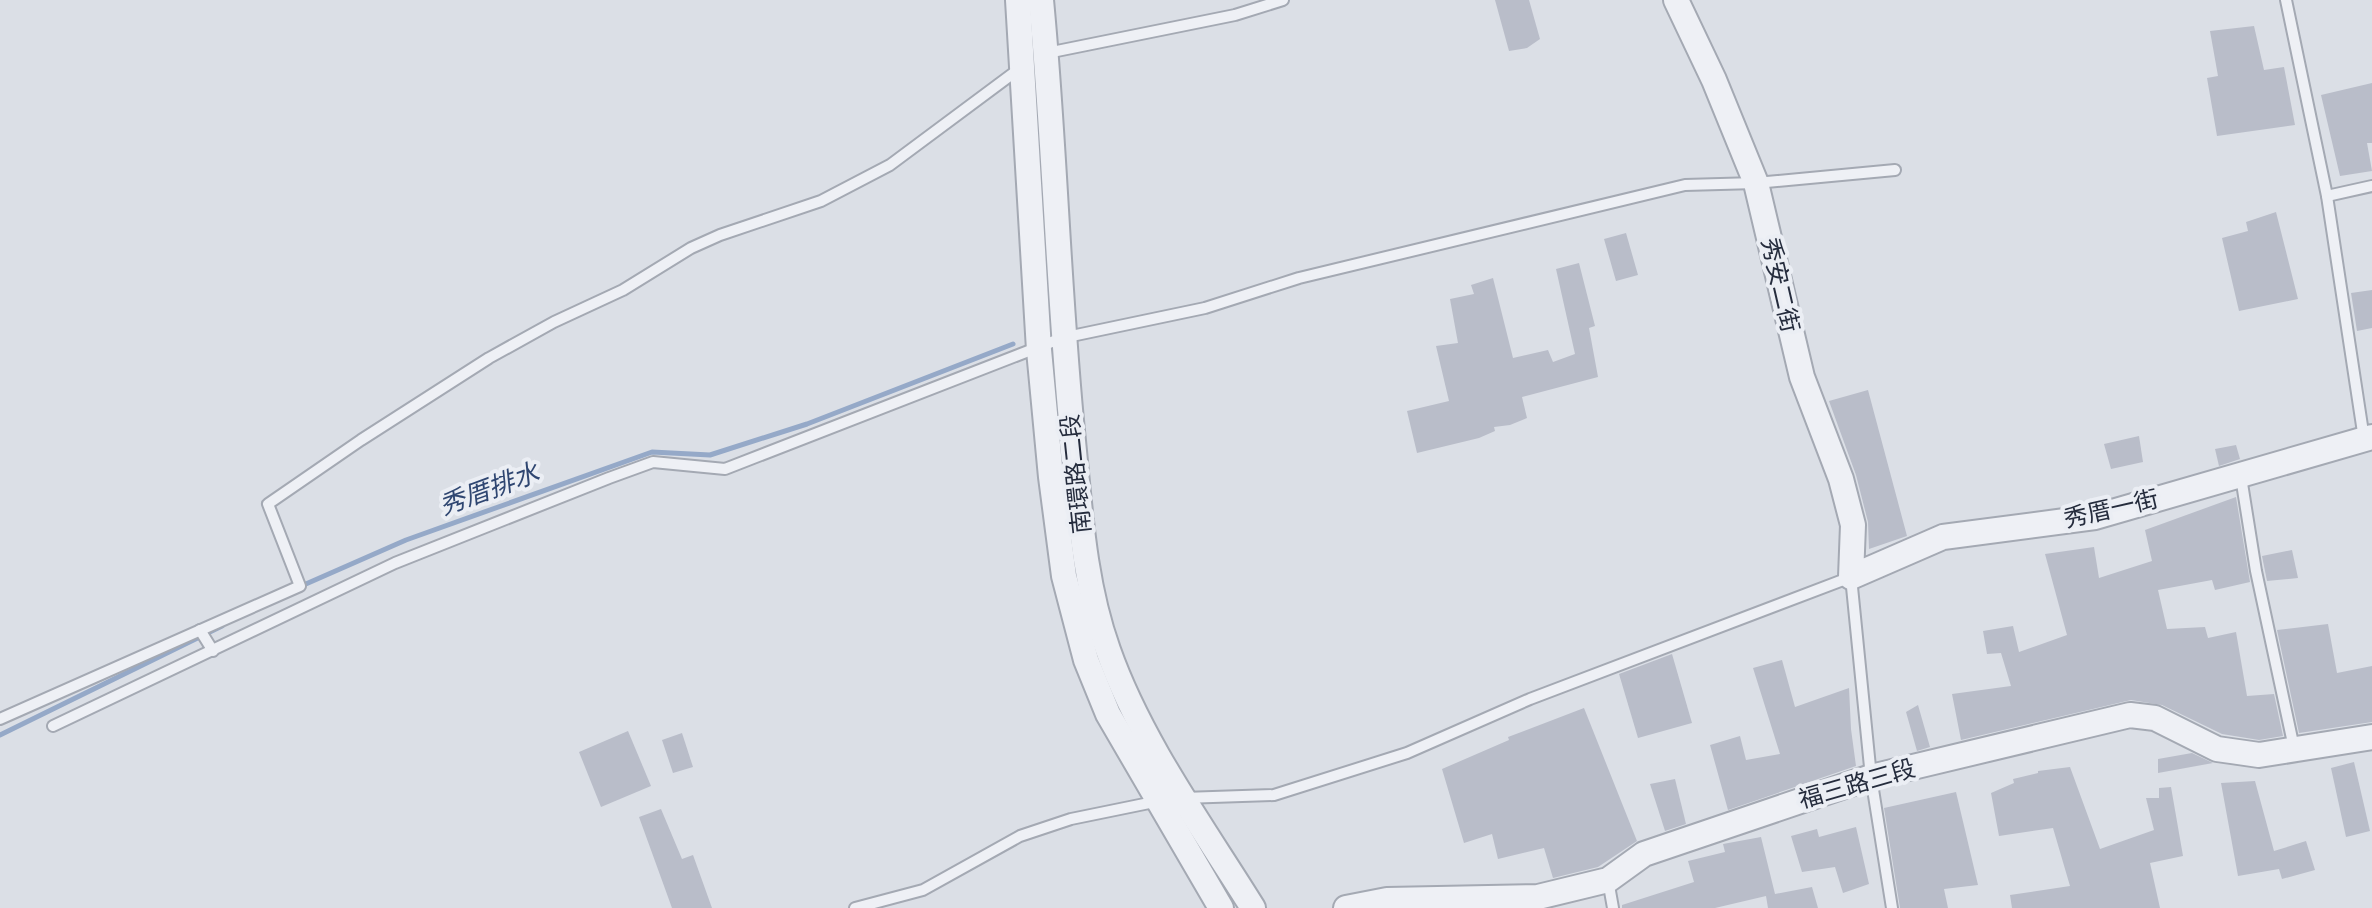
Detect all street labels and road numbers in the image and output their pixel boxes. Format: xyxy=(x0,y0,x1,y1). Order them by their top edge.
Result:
street label: 秀安二街 xyxy=(1755,235,1806,335)
street label: 南環路二段 xyxy=(1054,413,1097,535)
street label: 秀厝一街 xyxy=(2061,483,2161,534)
street label: 福三路三段 xyxy=(1795,752,1919,815)

